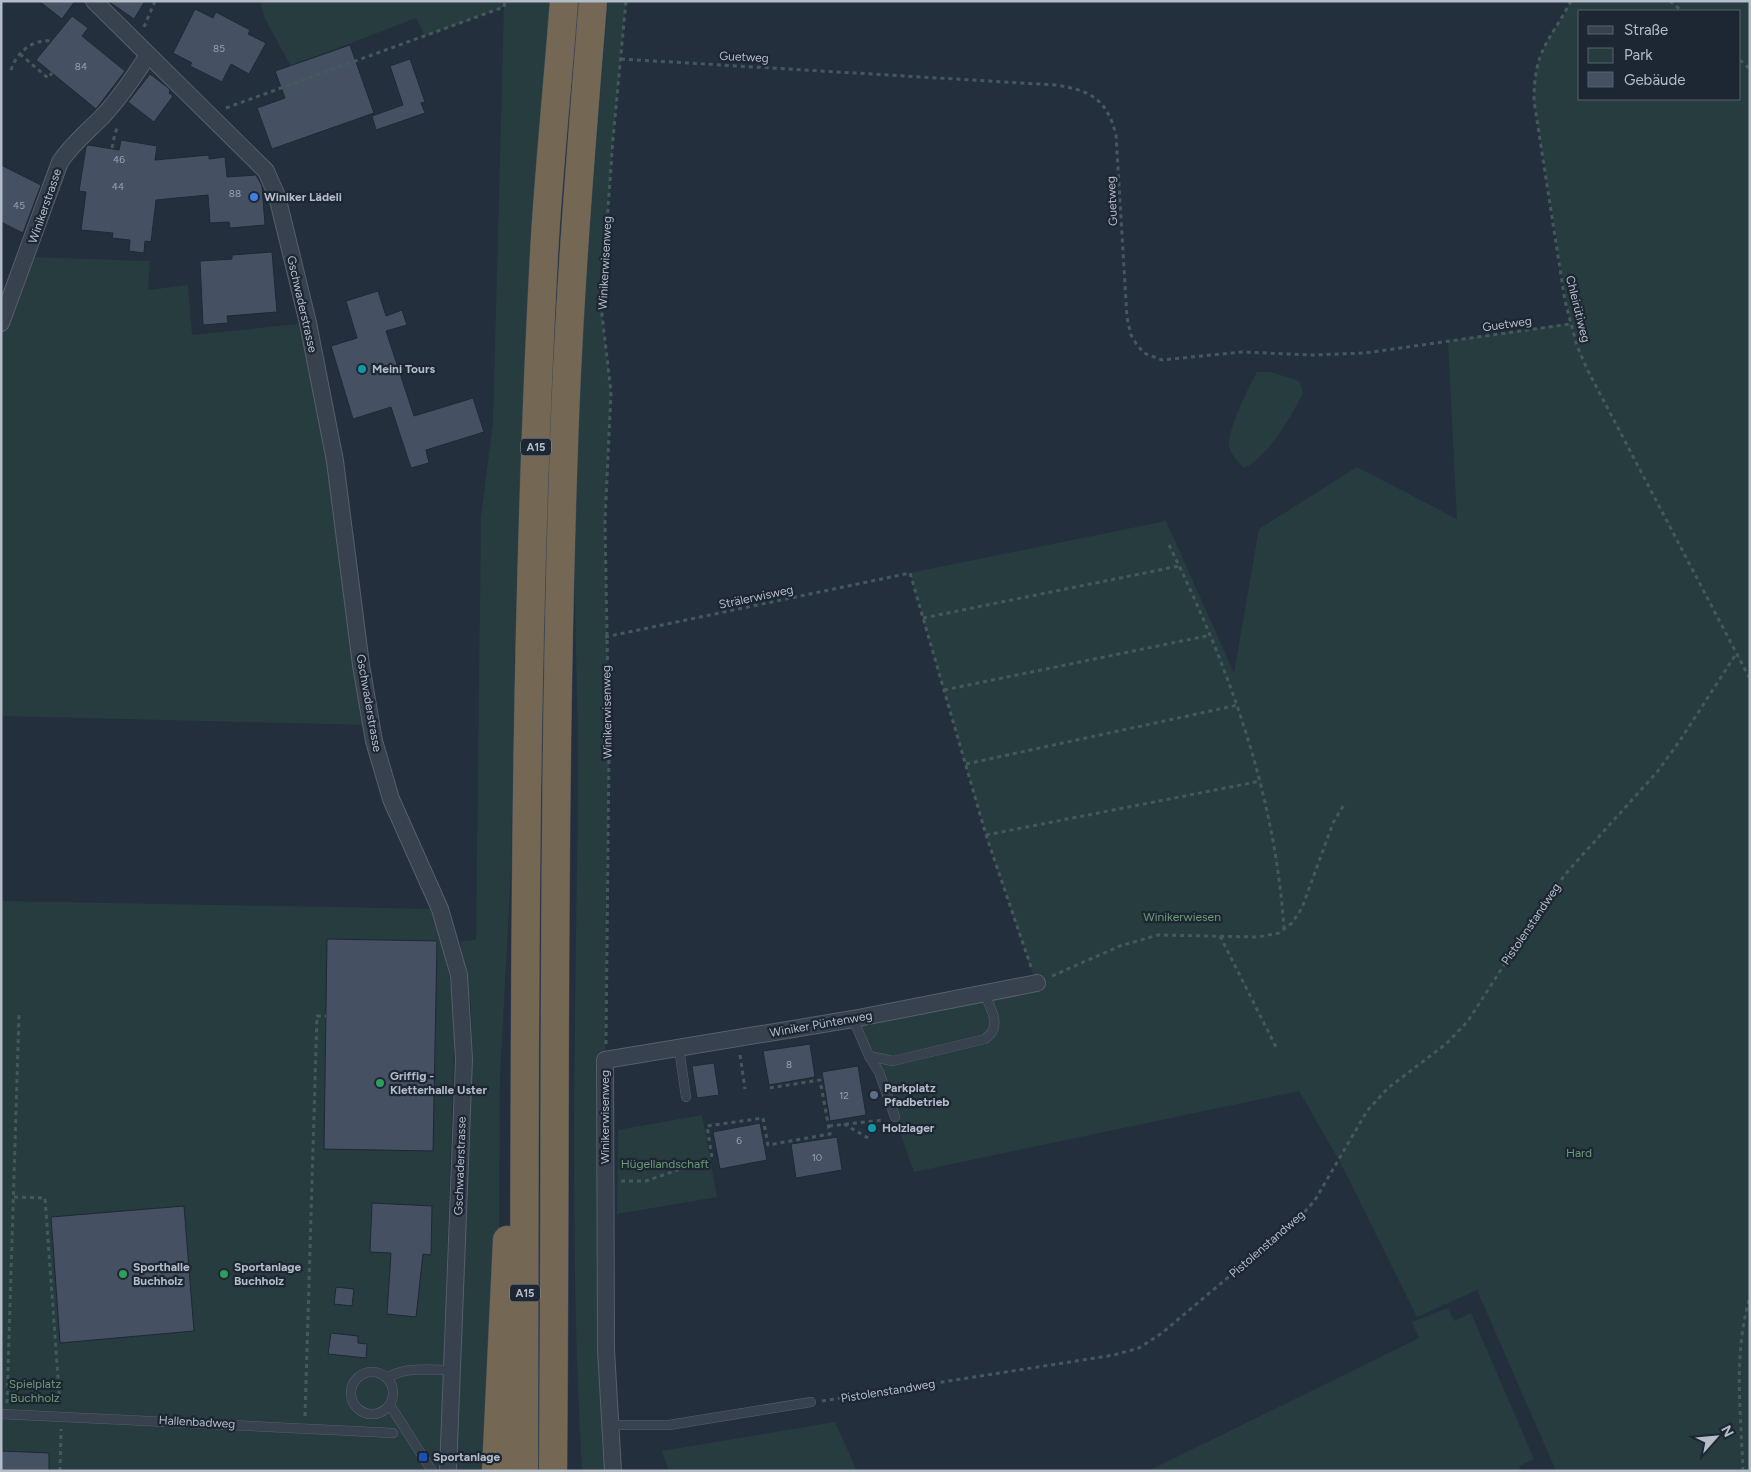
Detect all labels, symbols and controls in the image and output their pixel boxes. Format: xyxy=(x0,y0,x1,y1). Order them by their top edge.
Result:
legend xyxy=(1578,10,1741,100)
text: Straße xyxy=(1624,21,1668,39)
house number: 85 xyxy=(213,42,225,55)
text: Park xyxy=(1624,46,1653,64)
street label: Guetweg xyxy=(719,49,769,65)
house number: 84 xyxy=(75,60,87,73)
text: Gebäude xyxy=(1624,71,1685,89)
house number: 46 xyxy=(113,153,125,166)
street label: Winikerstrasse xyxy=(26,166,64,245)
street label: Guetweg xyxy=(1104,176,1120,226)
house number: 44 xyxy=(112,180,124,193)
house number: 88 xyxy=(229,187,241,200)
place label: Winiker Lädeli xyxy=(264,190,342,204)
marker: Winiker Lädeli xyxy=(248,191,260,203)
house number: 45 xyxy=(13,199,25,212)
street label: Winikerwisenweg xyxy=(596,216,614,310)
street label: Gschwaderstrasse xyxy=(284,254,320,354)
street label: Chleirütiweg xyxy=(1563,274,1593,344)
street label: Guetweg xyxy=(1481,314,1533,334)
place label: Meini Tours xyxy=(372,362,435,376)
marker: Meini Tours xyxy=(356,363,368,375)
road number: A15 xyxy=(521,438,551,456)
street label: Strälerwisweg xyxy=(717,582,795,612)
street label: Gschwaderstrasse xyxy=(354,653,385,753)
street label: Winikerwisenweg xyxy=(599,665,615,759)
street label: Pistolenstandweg xyxy=(1498,880,1564,968)
park label: Winikerwiesen xyxy=(1143,910,1221,924)
street label: Winiker Püntenweg xyxy=(769,1008,873,1040)
house number: 8 xyxy=(786,1058,792,1071)
place label: Griffig - Kletterhalle Uster xyxy=(390,1069,487,1097)
street label: Winikerwisenweg xyxy=(598,1070,612,1164)
marker: Griffig - Kletterhalle Uster xyxy=(374,1077,386,1089)
place label: Parkplatz Pfadbetrieb xyxy=(884,1081,949,1109)
house number: 12 xyxy=(839,1089,849,1102)
marker: Parkplatz Pfadbetrieb xyxy=(868,1089,880,1101)
street label: Gschwaderstrasse xyxy=(451,1116,469,1216)
place label: Holzlager xyxy=(882,1121,935,1135)
marker: Holzlager xyxy=(866,1122,878,1134)
house number: 6 xyxy=(736,1134,742,1147)
park label: Hard xyxy=(1566,1146,1592,1160)
house number: 10 xyxy=(812,1151,822,1164)
park label: Hügellandschaft xyxy=(621,1157,710,1171)
street label: Pistolenstandweg xyxy=(1226,1207,1308,1281)
place label: Sporthalle Buchholz xyxy=(133,1260,190,1288)
place label: Sportanlage Buchholz xyxy=(234,1260,302,1288)
marker: Sporthalle Buchholz xyxy=(117,1268,129,1280)
marker: Sportanlage Buchholz xyxy=(218,1268,230,1280)
road number: A15 xyxy=(510,1285,540,1302)
park label: Spielplatz Buchholz xyxy=(9,1377,61,1405)
street label: Pistolenstandweg xyxy=(840,1377,936,1405)
north arrow xyxy=(1691,1412,1741,1462)
street label: Hallenbadweg xyxy=(158,1413,236,1431)
text: N xyxy=(1717,1423,1737,1440)
place label: Sportanlage xyxy=(433,1450,501,1464)
marker: Sportanlage xyxy=(417,1451,429,1463)

